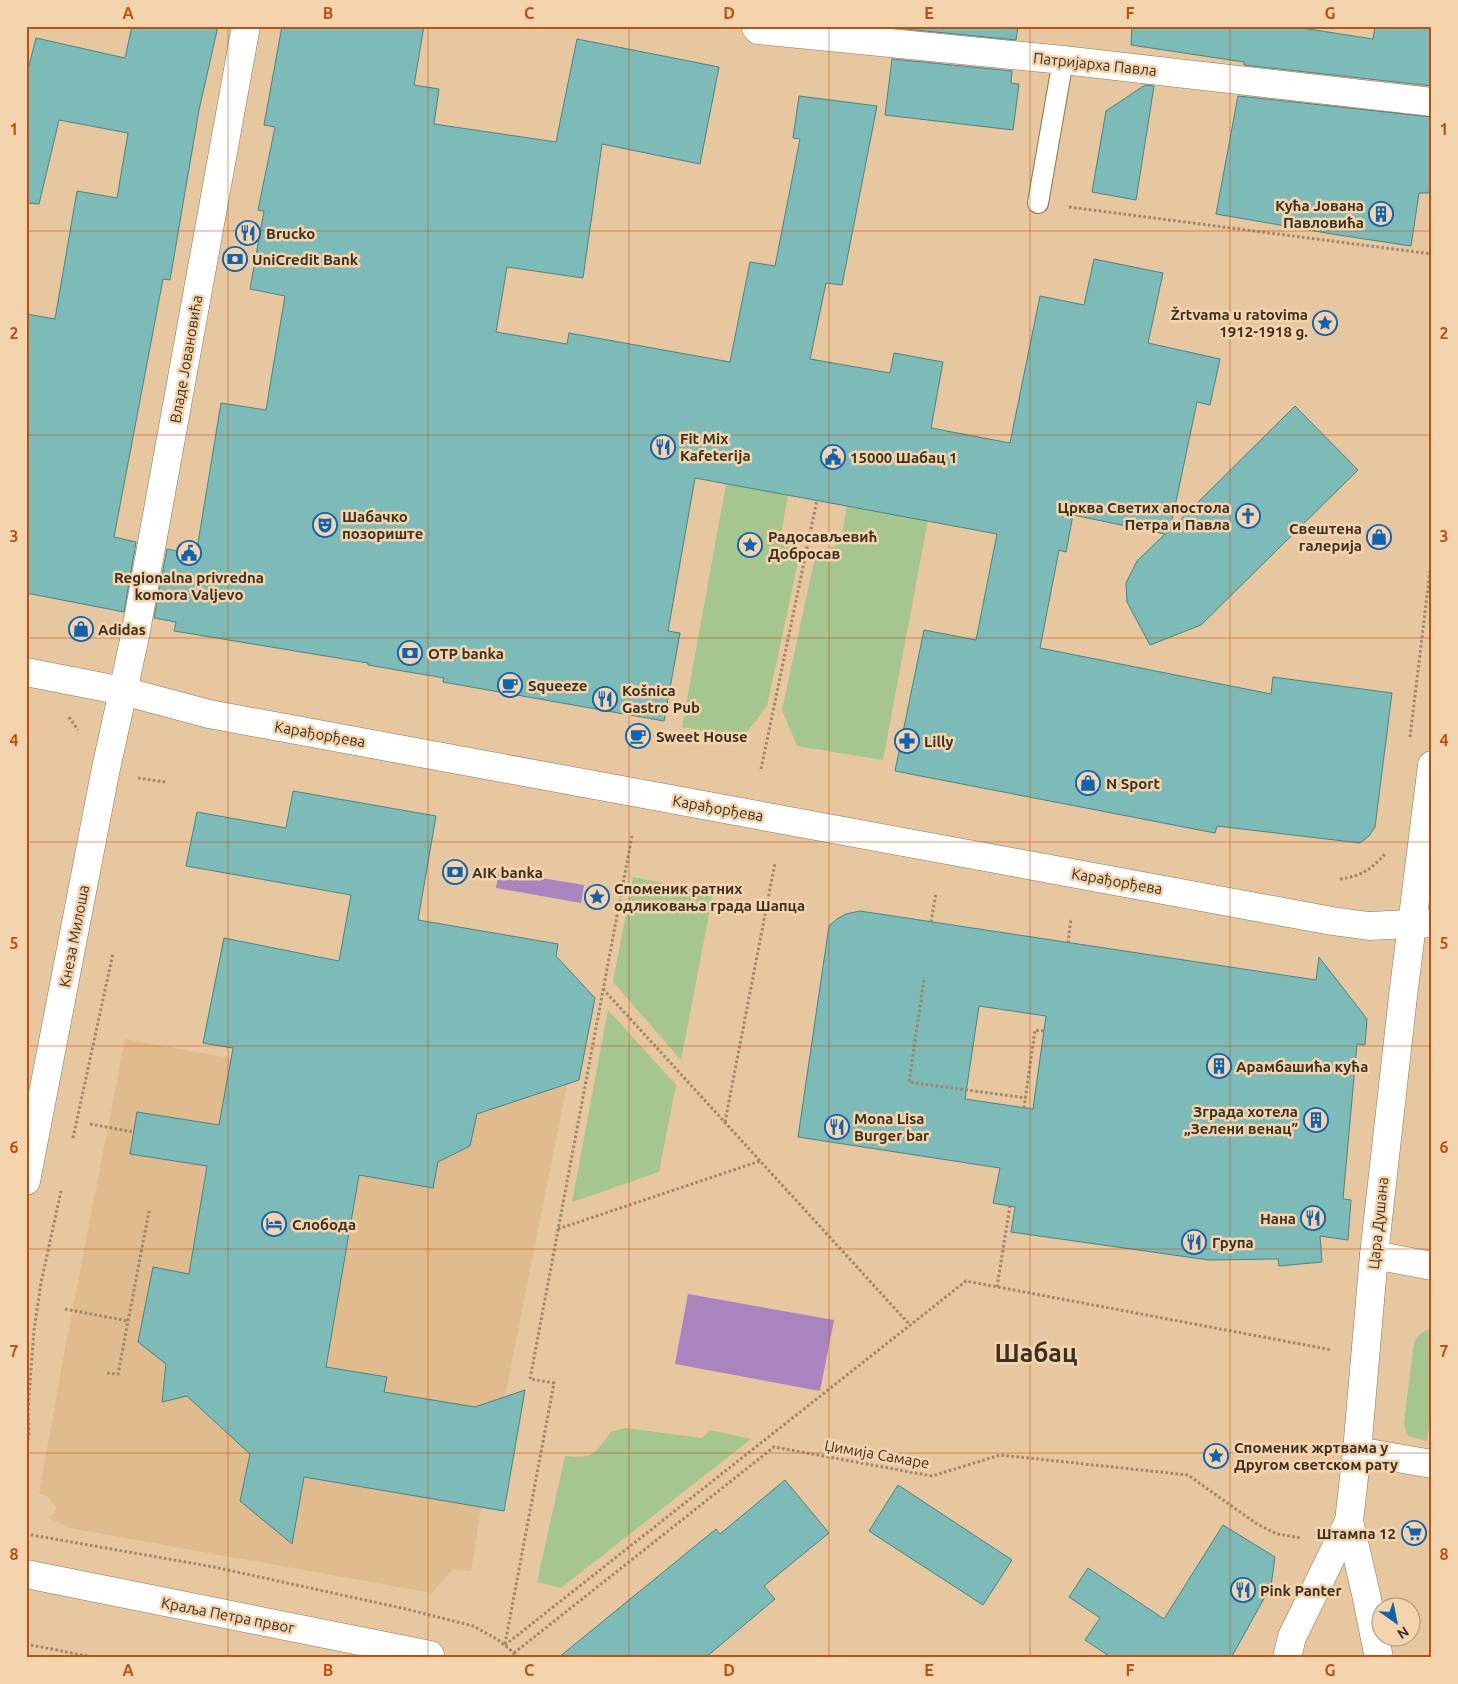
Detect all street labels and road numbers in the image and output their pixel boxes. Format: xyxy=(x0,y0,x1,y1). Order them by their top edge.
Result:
street label: Патријарха Павла xyxy=(1032,49,1158,79)
street label: Владе Јовановића xyxy=(166,294,206,424)
street label: Карађорђева xyxy=(273,718,367,750)
street label: Карађорђева xyxy=(671,792,765,824)
street label: Карађорђева xyxy=(1070,865,1164,897)
street label: Кнеза Милоша xyxy=(56,883,92,989)
street label: Цара Душана xyxy=(1365,1176,1391,1270)
street label: Џимија Самаре xyxy=(823,1436,931,1472)
street label: Краља Петра првог xyxy=(160,1594,296,1636)

